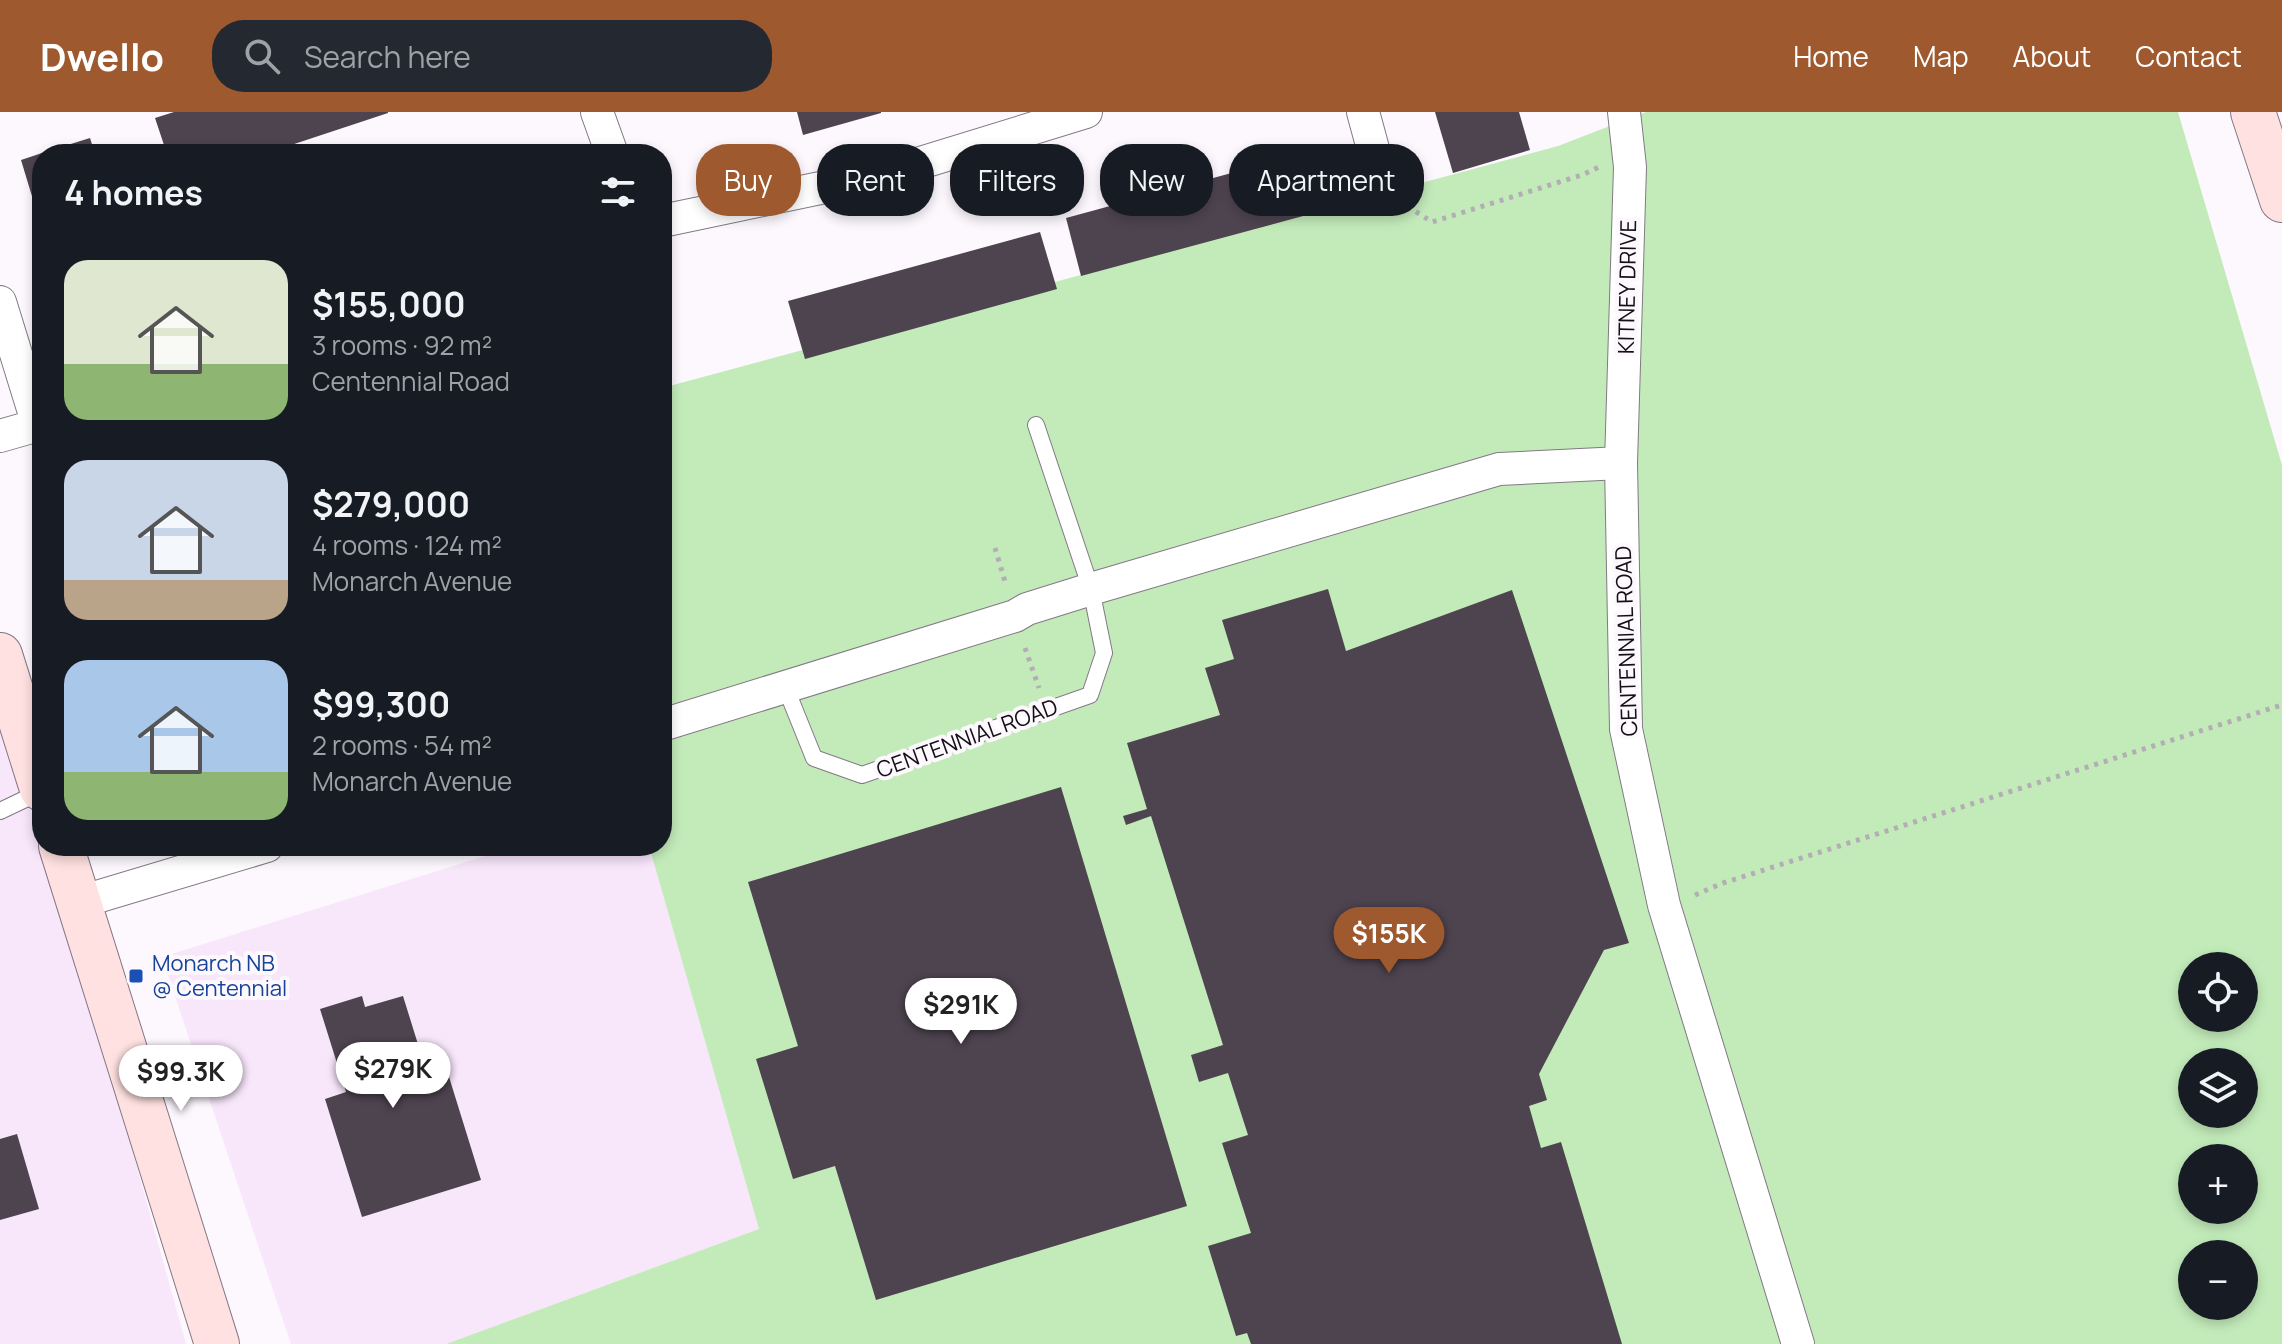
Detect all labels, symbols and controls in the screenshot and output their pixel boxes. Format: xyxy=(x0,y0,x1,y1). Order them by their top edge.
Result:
search box xyxy=(212,20,772,92)
text: Dwello xyxy=(40,30,164,82)
icon: search xyxy=(240,34,284,78)
text: Search here xyxy=(304,36,471,77)
text: Home xyxy=(1793,37,1869,75)
text: Map xyxy=(1913,37,1969,75)
text: About xyxy=(2013,37,2091,75)
text: Contact xyxy=(2135,37,2242,75)
chip: Buy xyxy=(696,144,801,216)
chip: Rent xyxy=(817,144,934,216)
chip: Filters xyxy=(950,144,1084,216)
chip: New xyxy=(1100,144,1213,216)
chip: Apartment xyxy=(1229,144,1424,216)
text: 4 homes xyxy=(64,169,203,215)
icon: filters xyxy=(596,170,640,214)
street label: KITNEY DRIVE xyxy=(1611,220,1643,354)
text: $155,000 xyxy=(312,281,466,327)
icon: home xyxy=(128,292,224,388)
text: 3 rooms · 92 m² xyxy=(312,327,492,363)
text: Centennial Road xyxy=(312,363,510,399)
text: $279,000 xyxy=(312,481,470,527)
icon: home xyxy=(128,492,224,588)
text: 4 rooms · 124 m² xyxy=(312,527,502,563)
street label: CENTENNIAL ROAD xyxy=(1608,545,1644,737)
text: Monarch Avenue xyxy=(312,563,512,599)
text: $99,300 xyxy=(312,681,450,727)
street label: CENTENNIAL ROAD xyxy=(872,691,1062,785)
icon: home xyxy=(128,692,224,788)
text: 2 rooms · 54 m² xyxy=(312,727,492,763)
text: Monarch Avenue xyxy=(312,763,512,799)
pin: $155K xyxy=(1333,907,1445,975)
text: $155K xyxy=(1351,915,1427,951)
place label: Monarch NB @ Centennial xyxy=(152,948,287,1003)
map controls xyxy=(2178,952,2258,1320)
button: locate xyxy=(2178,952,2258,1032)
marker: Monarch NB @ Centennial xyxy=(127,967,145,985)
pin: $291K xyxy=(905,978,1017,1046)
text: $291K xyxy=(923,986,999,1022)
pin: $279K xyxy=(337,1042,449,1110)
pin: $99.3K xyxy=(116,1045,246,1113)
button: layers xyxy=(2178,1048,2258,1128)
text: $279K xyxy=(354,1050,432,1086)
text: $99.3K xyxy=(137,1053,225,1089)
button: + xyxy=(2178,1144,2258,1224)
button: − xyxy=(2178,1240,2258,1320)

